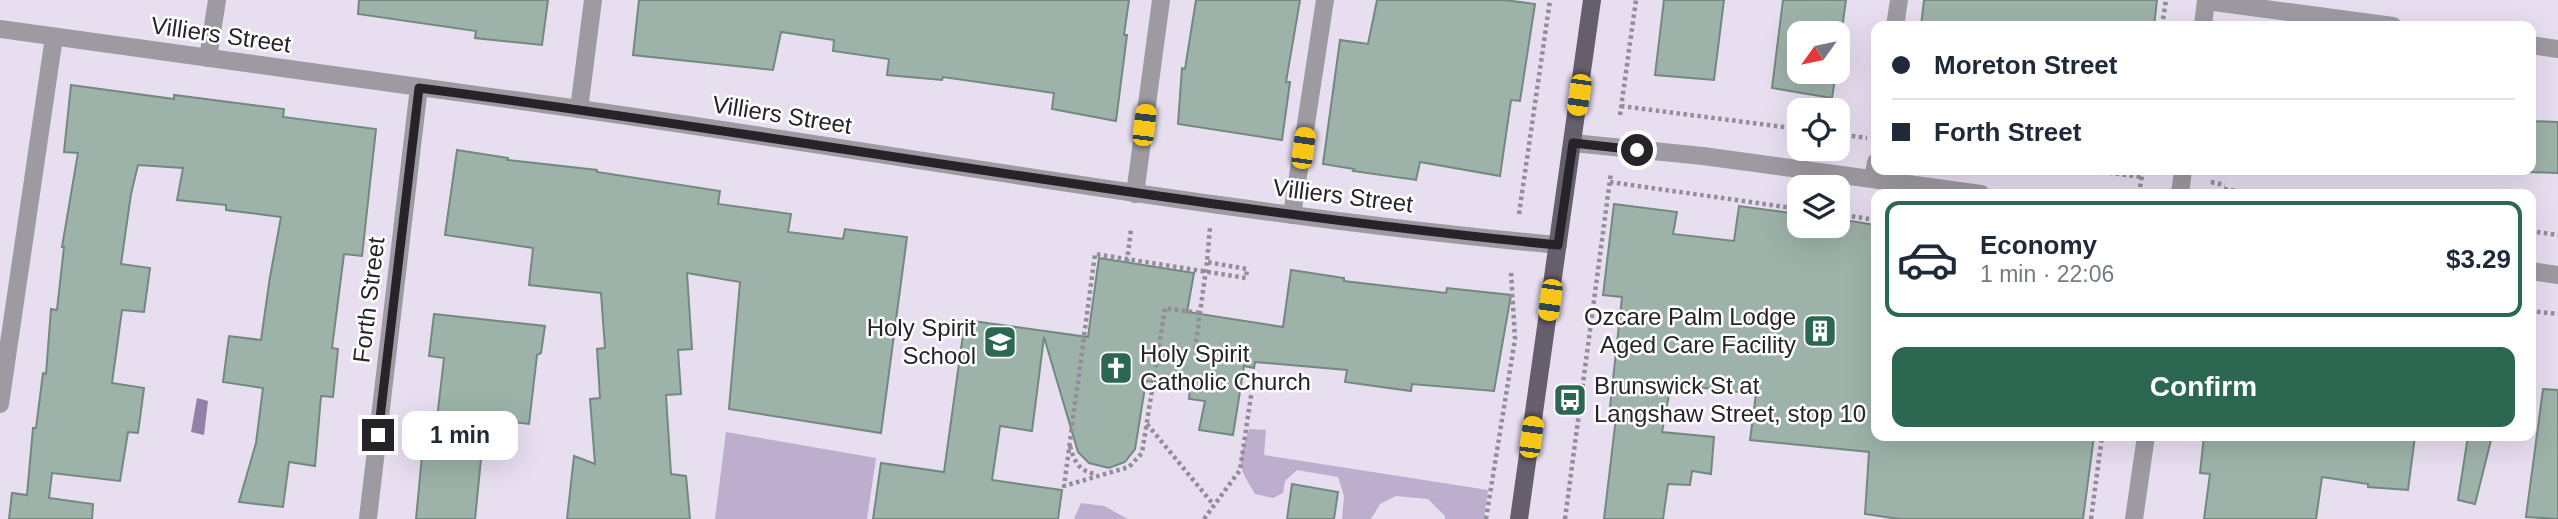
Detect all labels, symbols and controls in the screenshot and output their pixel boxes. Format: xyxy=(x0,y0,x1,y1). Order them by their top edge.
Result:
street label: Villiers Street xyxy=(149,11,293,58)
north arrow xyxy=(1787,21,1850,84)
map controls xyxy=(1787,21,1850,238)
text: Moreton Street xyxy=(1934,50,2117,80)
car xyxy=(1566,73,1593,117)
street label: Villiers Street xyxy=(710,90,854,139)
button: locate xyxy=(1787,98,1850,161)
car xyxy=(1132,103,1157,147)
text: Forth Street xyxy=(1934,117,2081,147)
car xyxy=(1290,126,1317,170)
route start xyxy=(1621,134,1653,166)
street label: Villiers Street xyxy=(1271,174,1415,218)
button: layers xyxy=(1787,175,1850,238)
icon: car xyxy=(1896,228,1959,291)
text: Economy xyxy=(1980,230,2097,260)
street label: Forth Street xyxy=(347,235,390,364)
text: $3.29 xyxy=(2446,244,2511,274)
text: 1 min · 22:06 xyxy=(1980,261,2114,287)
car xyxy=(1537,278,1564,322)
place label: Ozcare Palm Lodge Aged Care Facility xyxy=(1584,303,1796,358)
building icon: Ozcare Palm Lodge Aged Care Facility xyxy=(1801,312,1839,350)
place label: Holy Spirit School xyxy=(867,314,976,369)
school or university icon: Holy Spirit School xyxy=(981,323,1019,361)
place label: Holy Spirit Catholic Church xyxy=(1140,340,1311,395)
button: Confirm xyxy=(1892,347,2515,427)
church icon: Holy Spirit Catholic Church xyxy=(1097,349,1135,387)
place label: Brunswick St at Langshaw Street, stop 10 xyxy=(1594,372,1866,427)
bus stop icon: Brunswick St at Langshaw Street, stop 10 xyxy=(1551,381,1589,419)
callout: 1 min xyxy=(402,410,518,460)
car xyxy=(1518,415,1545,459)
route end xyxy=(362,419,394,451)
text: 1 min xyxy=(430,422,490,448)

